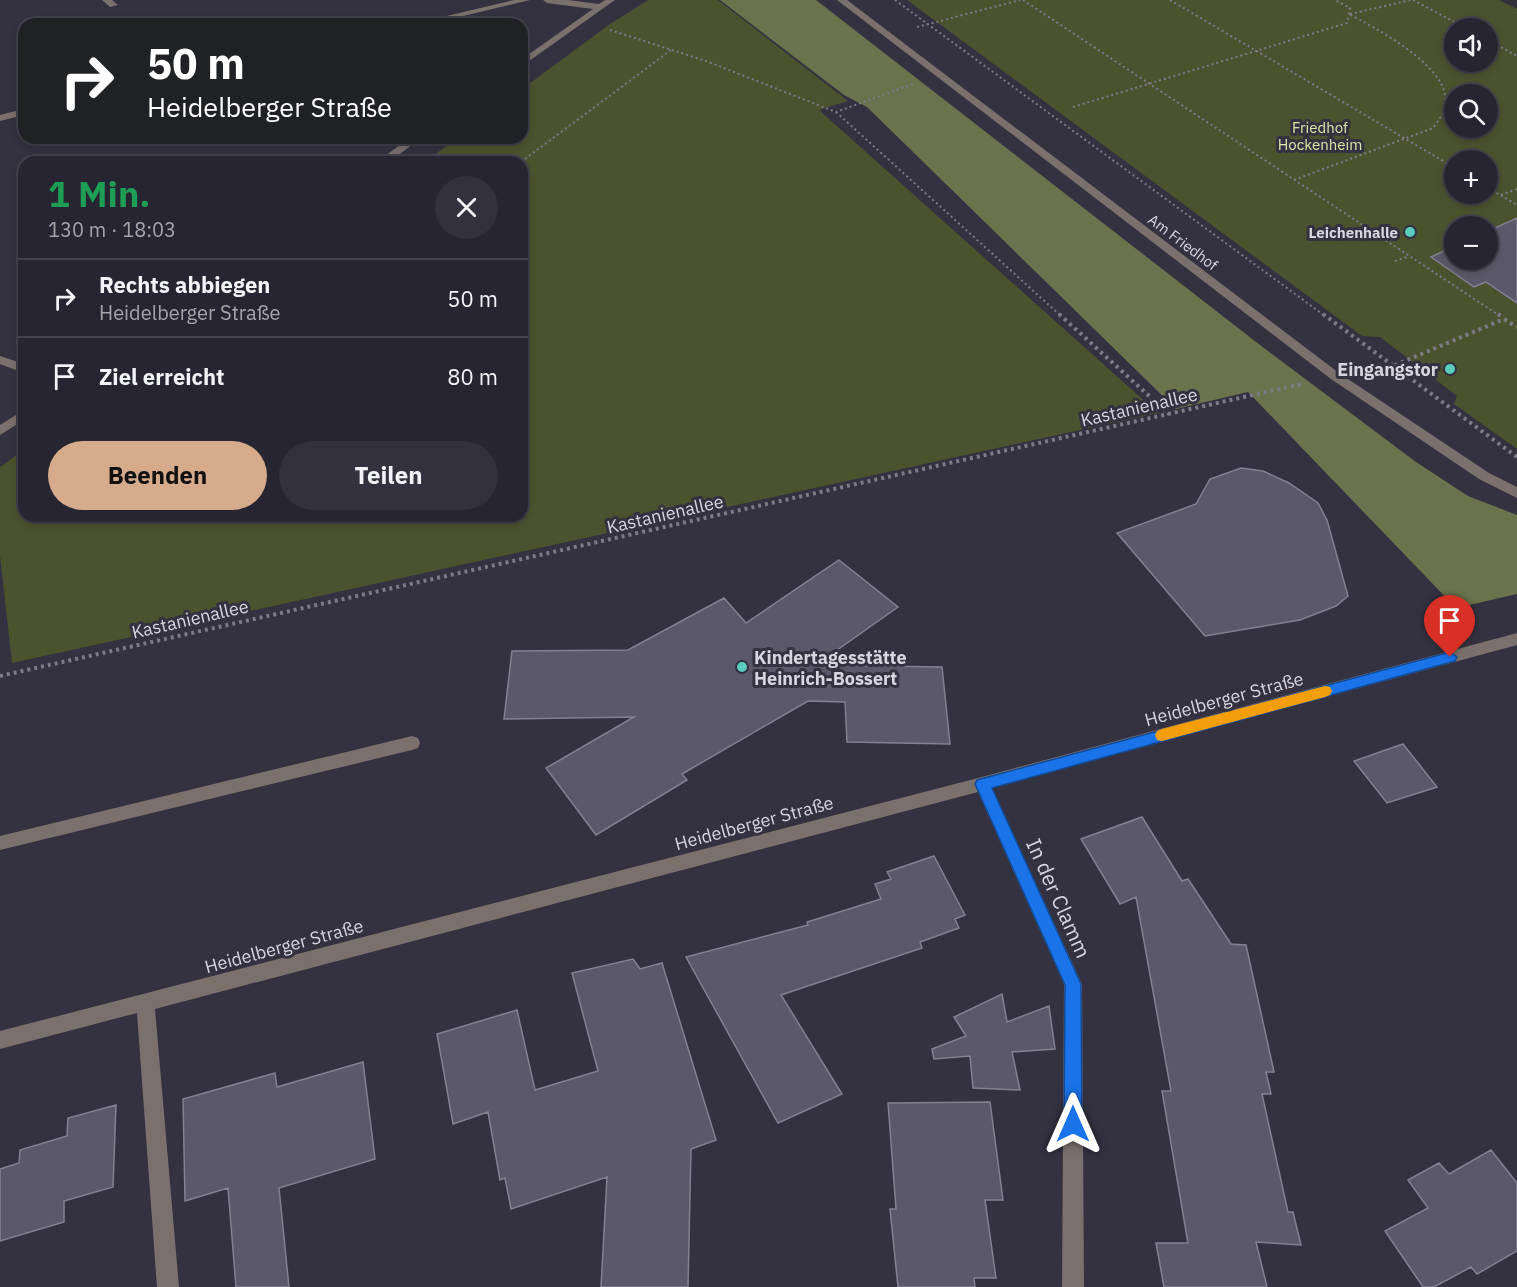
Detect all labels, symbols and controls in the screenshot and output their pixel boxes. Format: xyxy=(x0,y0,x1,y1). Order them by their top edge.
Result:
map controls xyxy=(1444,18,1498,270)
button: sound xyxy=(1444,18,1498,72)
text: 50 m xyxy=(147,36,245,91)
icon: right xyxy=(48,42,126,120)
button: search xyxy=(1444,84,1498,138)
text: Heidelberger Straße xyxy=(147,89,392,124)
park label: Friedhof Hockenheim xyxy=(1278,118,1362,154)
button: + xyxy=(1444,150,1498,204)
text: 1 Min. xyxy=(48,170,151,217)
button: close xyxy=(435,176,498,239)
street label: Am Friedhof xyxy=(1144,210,1222,274)
text: 130 m · 18:03 xyxy=(48,216,176,243)
button: − xyxy=(1444,216,1498,270)
place label: Leichenhalle xyxy=(1309,223,1398,242)
marker: Leichenhalle xyxy=(1403,225,1417,239)
text: Rechts abbiegen xyxy=(99,270,270,299)
icon: right xyxy=(48,282,81,315)
text: 50 m xyxy=(447,284,498,313)
text: Heidelberger Straße xyxy=(99,299,280,326)
place label: Eingangstor xyxy=(1337,358,1438,381)
icon: arrive xyxy=(48,360,81,393)
text: Ziel erreicht xyxy=(99,362,224,391)
text: 80 m xyxy=(447,362,498,391)
marker: Eingangstor xyxy=(1443,362,1457,376)
street label: Kastanienallee xyxy=(1078,382,1200,432)
button: Beenden xyxy=(48,441,267,510)
button: Teilen xyxy=(279,441,498,510)
street label: Kastanienallee xyxy=(604,489,726,539)
street label: Kastanienallee xyxy=(129,594,251,644)
pin xyxy=(1424,595,1475,657)
icon: arrive xyxy=(1433,604,1466,637)
place label: Kindertagesstätte Heinrich-Bossert xyxy=(754,646,907,690)
marker: Kindertagesstätte Heinrich-Bossert xyxy=(735,660,749,674)
street label: Heidelberger Straße xyxy=(1142,667,1306,731)
street label: Heidelberger Straße xyxy=(672,791,836,855)
street label: In der Clamm xyxy=(1020,834,1098,962)
street label: Heidelberger Straße xyxy=(202,914,366,978)
position arrow xyxy=(1041,1092,1105,1156)

